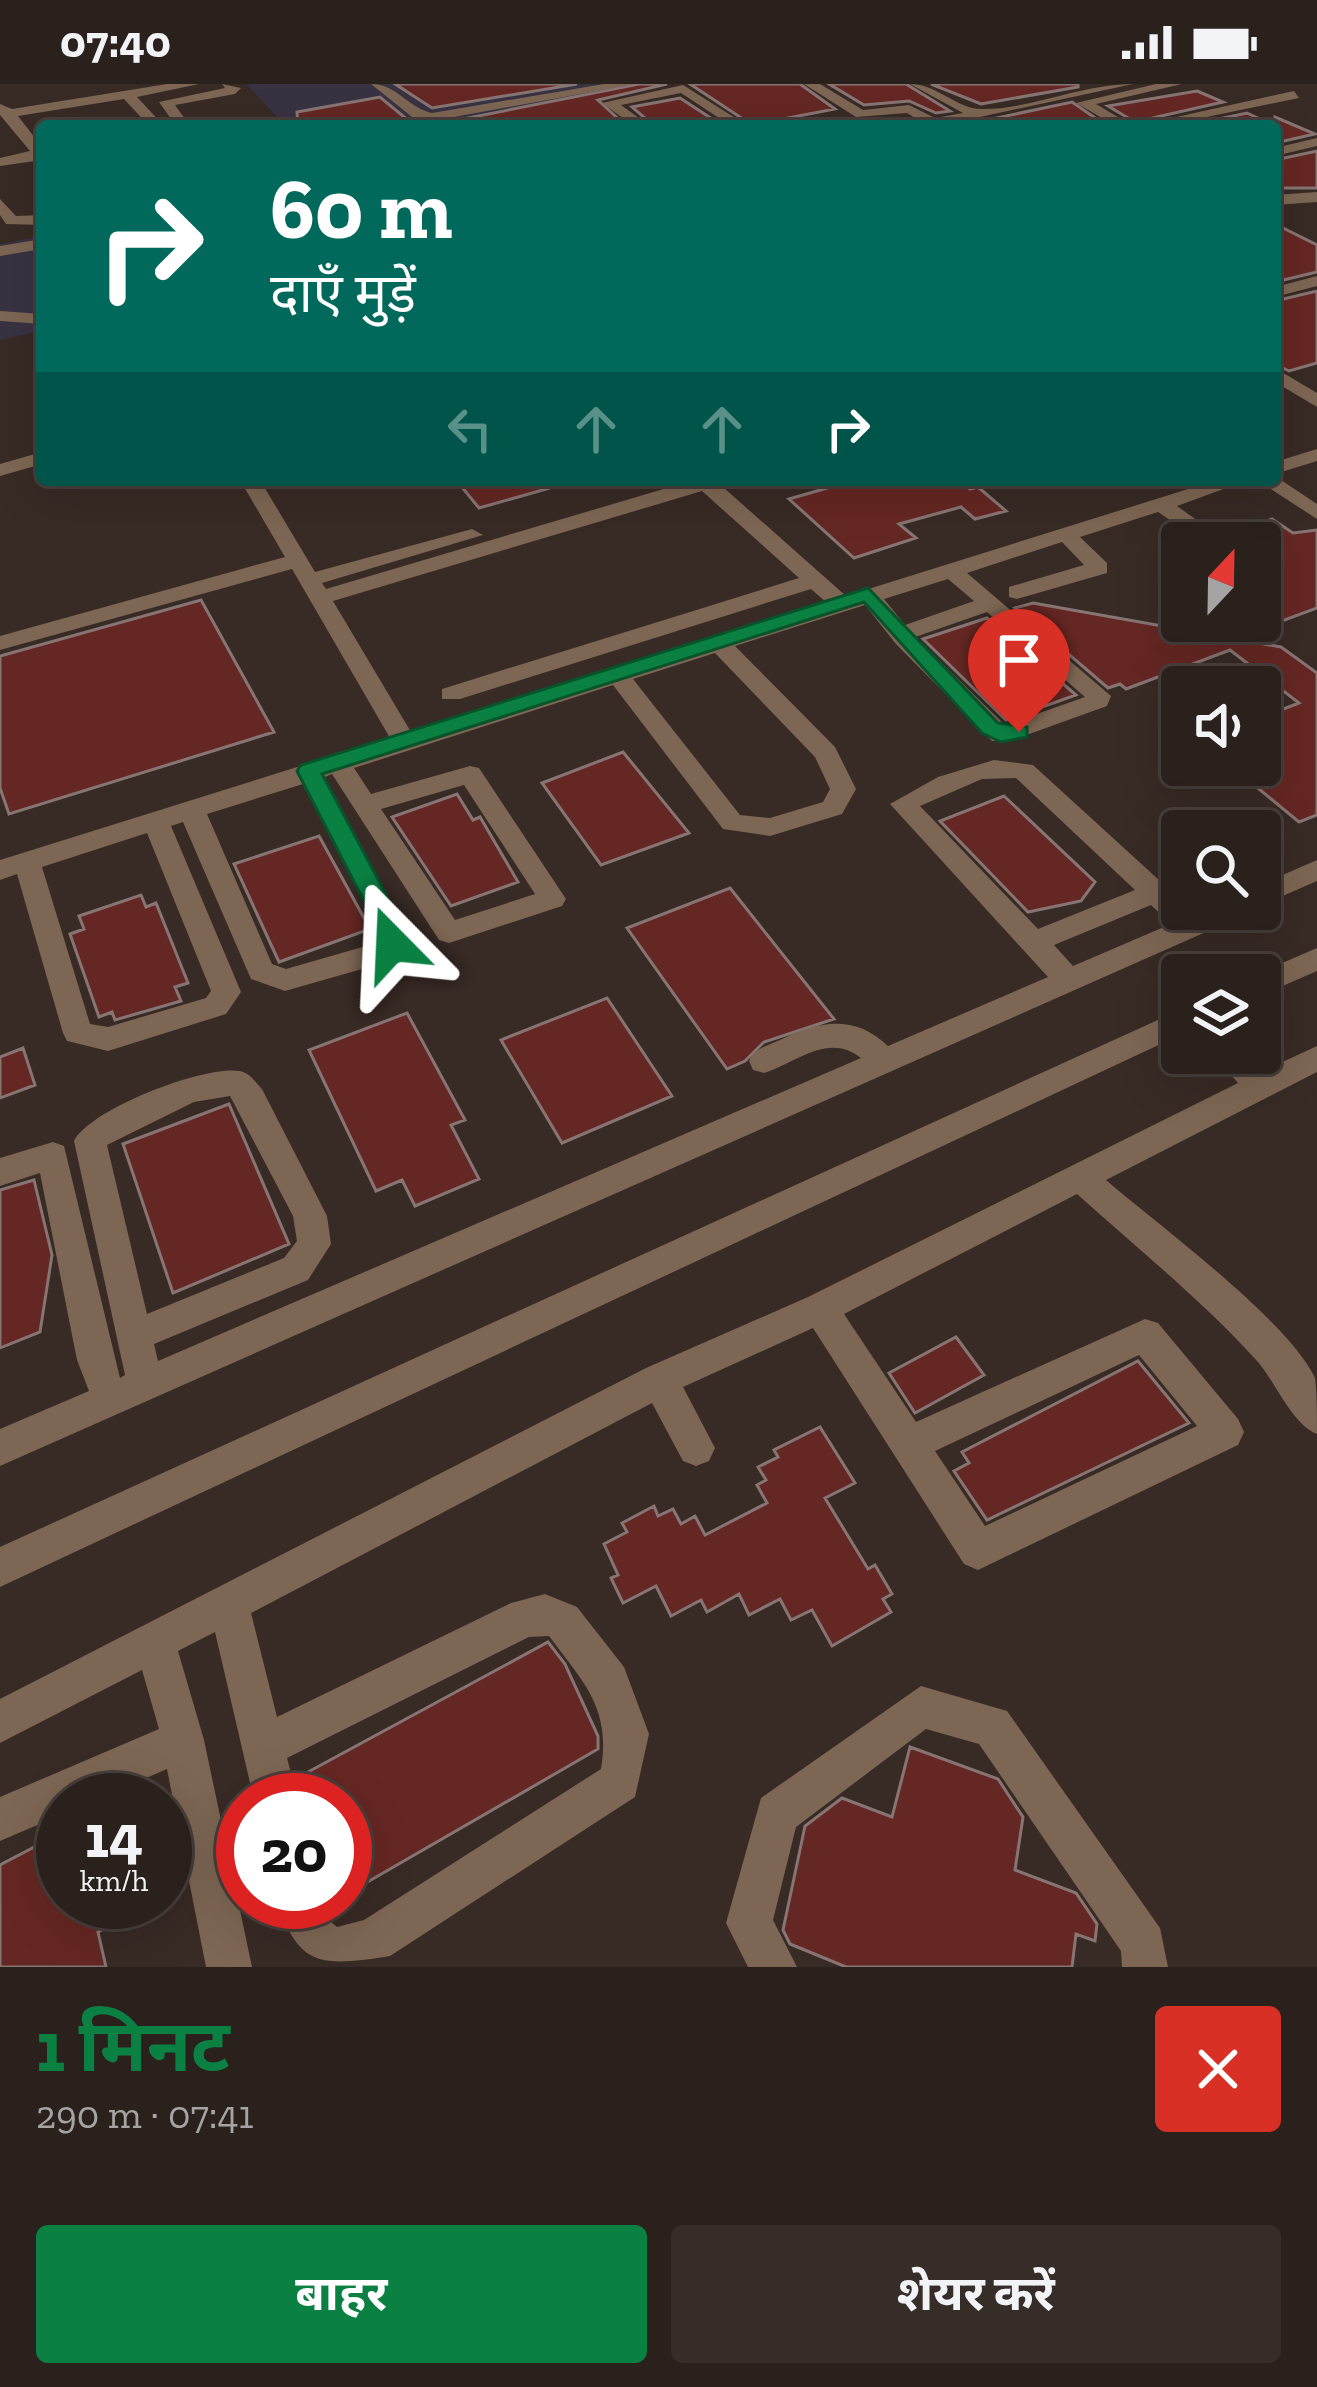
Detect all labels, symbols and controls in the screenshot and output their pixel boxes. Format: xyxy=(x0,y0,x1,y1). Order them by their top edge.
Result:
text: 07:40 xyxy=(60,15,171,69)
text: 60 m xyxy=(270,159,453,260)
icon: right xyxy=(72,168,228,324)
text: दाएँ मुड़ें xyxy=(270,261,416,326)
icon: left xyxy=(437,396,503,462)
icon: ahead xyxy=(563,396,629,462)
icon: ahead xyxy=(689,396,755,462)
icon: right xyxy=(815,396,881,462)
north arrow xyxy=(1161,522,1281,642)
map controls xyxy=(1161,522,1281,1074)
pin xyxy=(968,609,1070,732)
icon: arrive xyxy=(986,627,1052,693)
button: sound xyxy=(1161,666,1281,786)
button: search xyxy=(1161,810,1281,930)
position arrow xyxy=(329,881,455,1007)
button: layers xyxy=(1161,954,1281,1074)
speed limit sign: 20 xyxy=(216,1773,372,1929)
text: 14 xyxy=(85,1800,143,1872)
text: km/h xyxy=(80,1863,148,1899)
text: 1 मिनट xyxy=(36,2003,230,2089)
button: close xyxy=(1155,2006,1281,2132)
text: 290 m · 07:41 xyxy=(36,2091,254,2138)
button: बाहर xyxy=(36,2225,647,2363)
button: शेयर करें xyxy=(671,2225,1281,2363)

